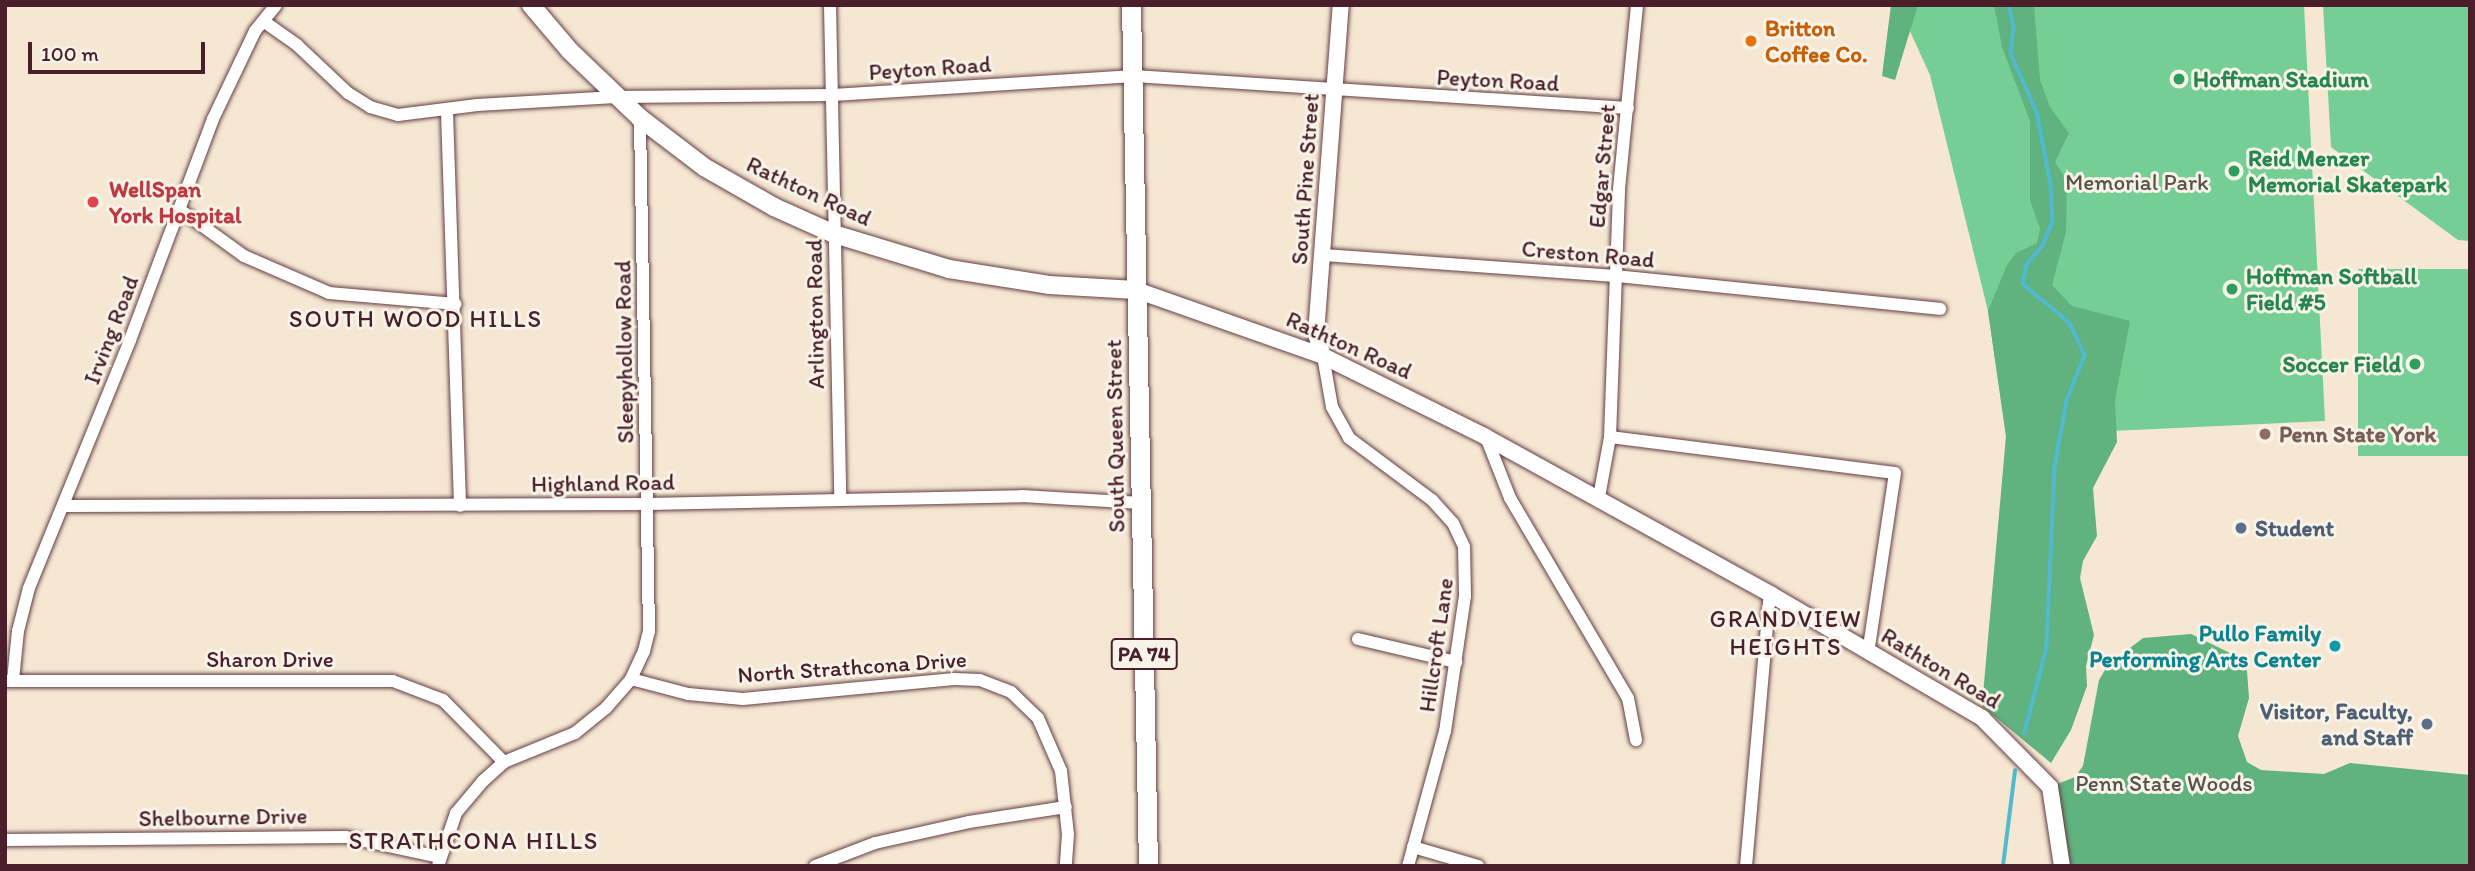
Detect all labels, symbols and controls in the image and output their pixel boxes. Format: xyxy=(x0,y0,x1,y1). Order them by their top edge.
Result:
place label: Britton Coffee Co. xyxy=(1765,14,1868,68)
scale bar xyxy=(32,28,208,72)
marker: Britton Coffee Co. xyxy=(1743,33,1759,49)
text: 100 m xyxy=(41,41,99,66)
street label: Peyton Road xyxy=(868,50,992,86)
street label: Peyton Road xyxy=(1436,63,1560,97)
place label: Hoffman Stadium xyxy=(2193,65,2369,93)
marker: Hoffman Stadium xyxy=(2171,71,2187,87)
street label: South Pine Street xyxy=(1285,92,1325,266)
street label: Edgar Street xyxy=(1583,103,1621,229)
place label: Reid Menzer Memorial Skatepark xyxy=(2248,144,2448,198)
street label: Rathton Road xyxy=(742,150,876,232)
marker: Reid Menzer Memorial Skatepark xyxy=(2226,163,2242,179)
park label: Memorial Park xyxy=(2065,168,2209,196)
place label: WellSpan York Hospital xyxy=(109,175,241,229)
marker: WellSpan York Hospital xyxy=(83,192,103,212)
street label: Creston Road xyxy=(1521,234,1655,274)
street label: Arlington Road xyxy=(800,239,830,389)
street label: Sleepyhollow Road xyxy=(609,260,639,444)
place label: Hoffman Softball Field #5 xyxy=(2246,262,2416,316)
street label: Irving Road xyxy=(78,272,144,388)
marker: Hoffman Softball Field #5 xyxy=(2224,281,2240,297)
district label: SOUTH WOOD HILLS xyxy=(291,305,541,333)
street label: Rathton Road xyxy=(1282,305,1416,385)
street label: South Queen Street xyxy=(1100,339,1130,533)
place label: Soccer Field xyxy=(2282,350,2401,378)
marker: Soccer Field xyxy=(2407,356,2423,372)
place label: Penn State York xyxy=(2279,420,2435,448)
marker: Penn State York xyxy=(2257,426,2273,442)
street label: Highland Road xyxy=(531,468,675,498)
place label: Student xyxy=(2255,514,2334,542)
marker: Student xyxy=(2233,520,2249,536)
street label: Hillcroft Lane xyxy=(1413,576,1459,714)
district label: GRANDVIEW HEIGHTS xyxy=(1712,605,1860,661)
place label: Pullo Family Performing Arts Center xyxy=(2089,619,2321,673)
street label: Rathton Road xyxy=(1876,622,2006,714)
road number: PA 74 xyxy=(1109,636,1179,672)
marker: Pullo Family Performing Arts Center xyxy=(2327,638,2343,654)
street label: Sharon Drive xyxy=(206,645,334,673)
street label: North Strathcona Drive xyxy=(736,645,968,689)
place label: Visitor, Faculty, and Staff xyxy=(2260,697,2413,751)
marker: Visitor, Faculty, and Staff xyxy=(2419,716,2435,732)
park label: Penn State Woods xyxy=(2075,769,2253,797)
street label: Shelbourne Drive xyxy=(138,802,308,832)
district label: STRATHCONA HILLS xyxy=(351,827,597,855)

